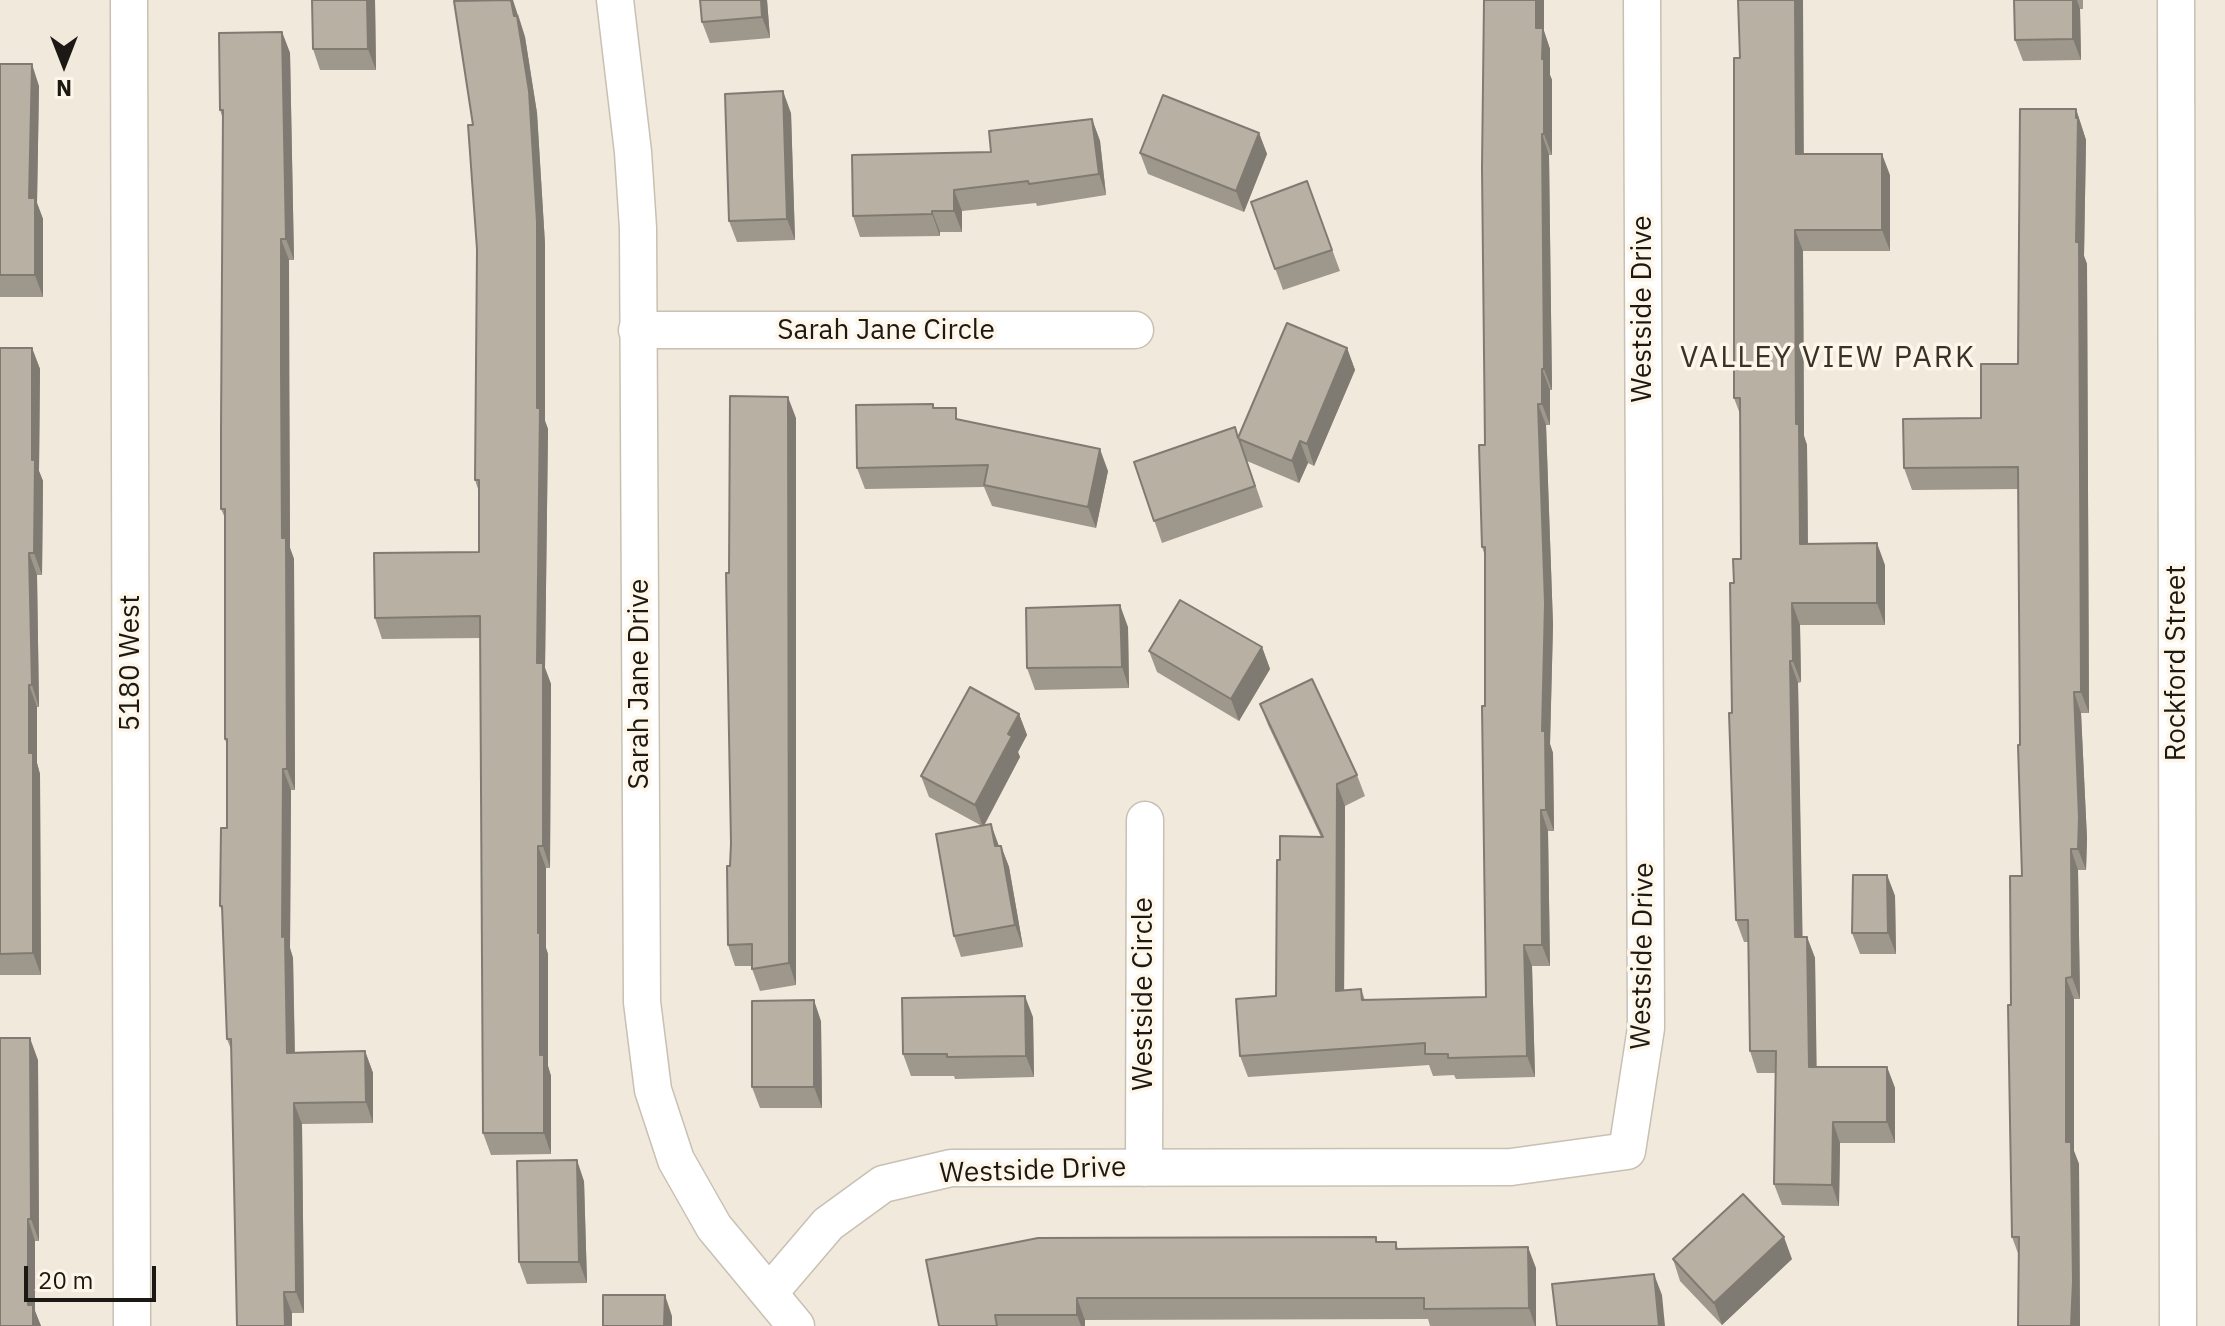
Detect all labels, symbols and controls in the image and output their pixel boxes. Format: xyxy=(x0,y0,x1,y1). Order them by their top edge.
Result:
north arrow xyxy=(24,24,104,104)
text: N xyxy=(56,74,72,103)
street label: Westside Drive xyxy=(1626,215,1660,403)
street label: Sarah Jane Circle xyxy=(777,314,995,348)
district label: VALLEY VIEW PARK xyxy=(1680,340,1976,376)
street label: Rockford Street xyxy=(2160,565,2194,761)
street label: Sarah Jane Drive xyxy=(623,579,657,789)
street label: 5180 West xyxy=(114,595,148,731)
street label: Westside Drive xyxy=(1625,862,1661,1050)
street label: Westside Circle xyxy=(1127,897,1161,1091)
street label: Westside Drive xyxy=(939,1151,1127,1191)
scale bar xyxy=(28,1250,160,1300)
text: 20 m xyxy=(38,1264,93,1296)

